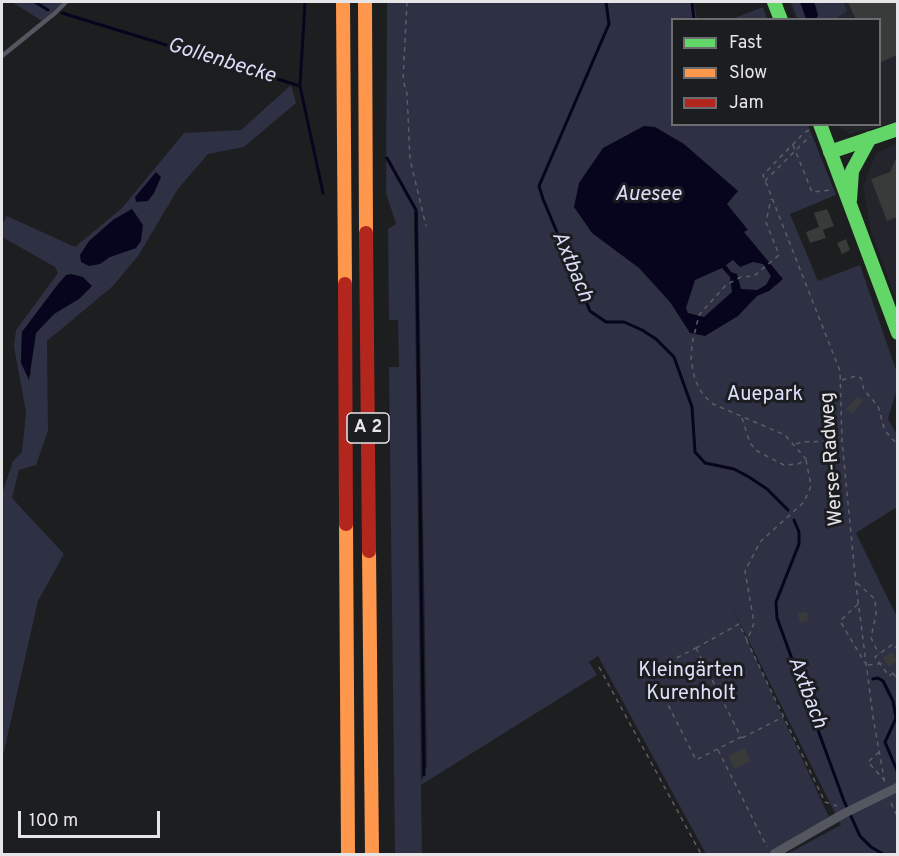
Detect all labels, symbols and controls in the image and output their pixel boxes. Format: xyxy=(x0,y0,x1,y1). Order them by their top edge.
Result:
legend xyxy=(671,18,881,126)
text: Fast xyxy=(729,32,762,55)
water label: Gollenbecke xyxy=(164,34,278,90)
text: Slow xyxy=(729,62,767,85)
text: Jam xyxy=(729,92,764,115)
water label: Auesee xyxy=(615,183,681,209)
water label: Axtbach xyxy=(545,228,597,306)
park label: Auepark xyxy=(727,384,803,408)
street label: Werse-Radweg xyxy=(816,391,850,527)
road number: A 2 xyxy=(347,413,389,443)
water label: Axtbach xyxy=(781,654,831,732)
park label: Kleingärten Kurenholt xyxy=(638,660,744,707)
scale bar xyxy=(21,799,164,837)
text: 100 m xyxy=(29,810,78,833)

